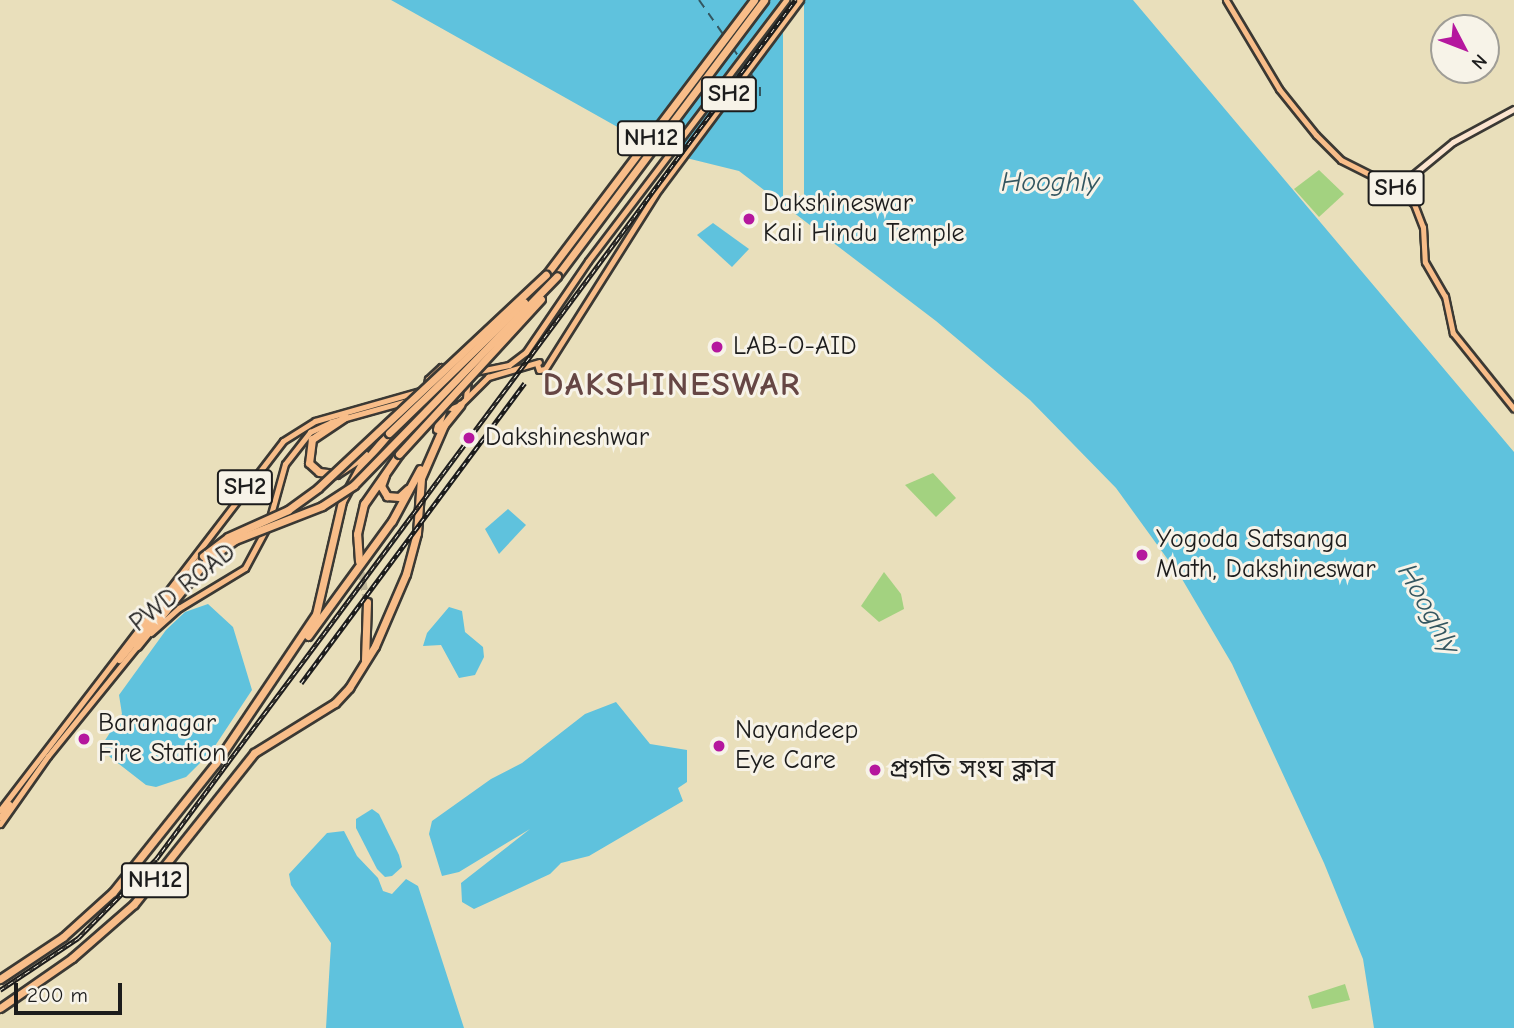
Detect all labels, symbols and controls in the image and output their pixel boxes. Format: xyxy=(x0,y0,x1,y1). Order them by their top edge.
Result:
north arrow xyxy=(1430,14,1500,84)
text: N xyxy=(1467,50,1491,74)
road number: SH2 xyxy=(699,74,759,114)
road number: NH12 xyxy=(616,118,686,158)
water label: Hooghly xyxy=(1001,165,1099,199)
road number: SH6 xyxy=(1366,168,1426,208)
place label: Dakshineswar Kali Hindu Temple xyxy=(763,188,965,249)
marker: Dakshineswar Kali Hindu Temple xyxy=(741,211,757,227)
place label: LAB-O-AID xyxy=(733,331,857,363)
marker: LAB-O-AID xyxy=(707,337,727,357)
district label: DAKSHINESWAR xyxy=(544,365,800,405)
place label: Dakshineshwar xyxy=(485,422,649,454)
marker: Dakshineshwar xyxy=(459,428,479,448)
road number: SH2 xyxy=(215,466,275,508)
place label: Yogoda Satsanga Math, Dakshineswar xyxy=(1156,524,1376,586)
street label: PWD ROAD xyxy=(124,537,242,639)
marker: Yogoda Satsanga Math, Dakshineswar xyxy=(1134,547,1150,563)
water label: Hooghly xyxy=(1390,558,1468,660)
place label: Baranagar Fire Station xyxy=(98,708,226,770)
place label: Nayandeep Eye Care xyxy=(735,715,858,776)
marker: Baranagar Fire Station xyxy=(76,731,92,747)
marker: Nayandeep Eye Care xyxy=(709,736,729,756)
place label: প্রগতি সংঘ ক্লাব xyxy=(889,754,1055,786)
marker: প্রগতি সংঘ ক্লাব xyxy=(867,762,883,778)
road number: NH12 xyxy=(120,860,190,900)
scale bar xyxy=(18,968,126,1012)
text: 200 m xyxy=(27,983,88,1007)

